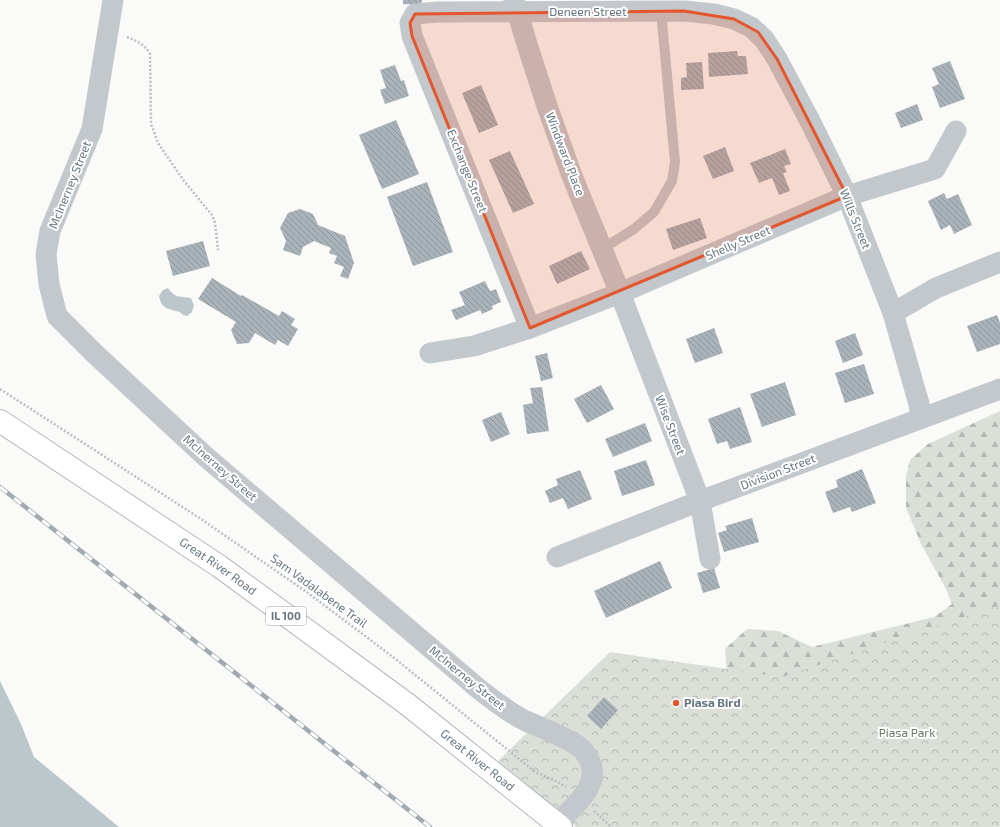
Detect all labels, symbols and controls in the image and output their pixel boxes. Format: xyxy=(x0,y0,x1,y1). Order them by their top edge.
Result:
street label: Deneen Street xyxy=(549,4,627,18)
street label: Windward Place xyxy=(544,110,588,197)
street label: Exchange Street xyxy=(445,127,491,215)
street label: McInerney Street xyxy=(45,138,93,230)
street label: Wills Street xyxy=(838,187,874,251)
street label: Shelly Street xyxy=(703,222,773,262)
street label: Wise Street xyxy=(653,393,689,457)
street label: McInerney Street xyxy=(181,431,261,503)
street label: Division Street xyxy=(738,450,817,492)
street label: Great River Road xyxy=(177,534,260,597)
street label: Sam Vadalabene Trail xyxy=(268,550,371,630)
road number: IL 100 xyxy=(266,607,306,625)
street label: McInerney Street xyxy=(427,642,509,712)
place label: Piasa Bird xyxy=(684,695,741,709)
marker: Piasa Bird xyxy=(671,698,681,708)
park label: Piasa Park xyxy=(879,725,935,739)
street label: Great River Road xyxy=(438,726,518,793)

